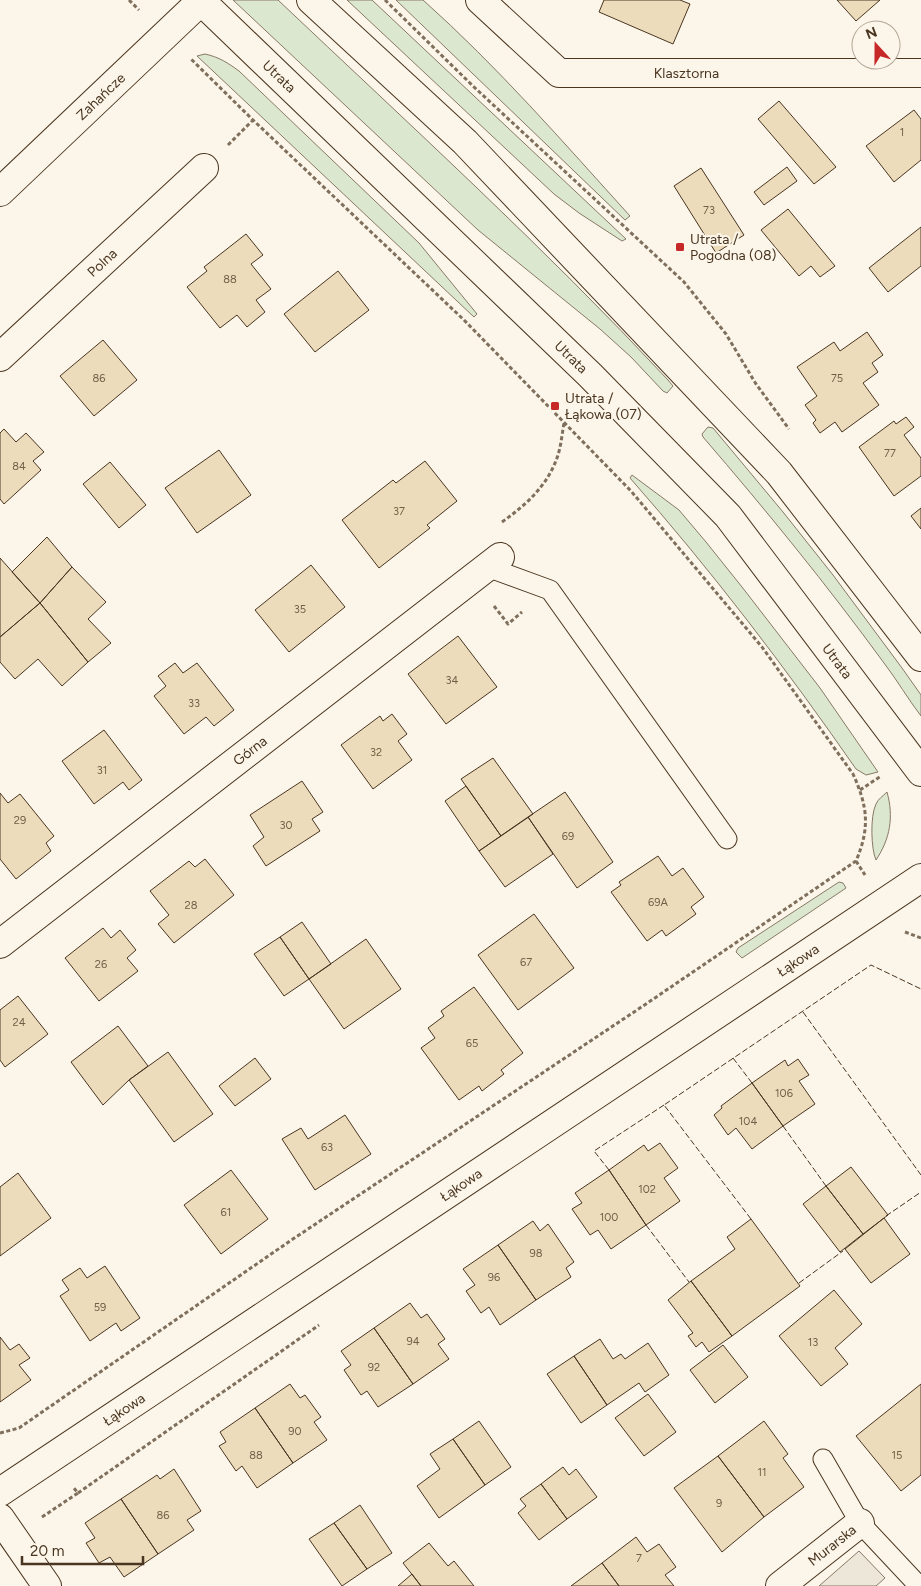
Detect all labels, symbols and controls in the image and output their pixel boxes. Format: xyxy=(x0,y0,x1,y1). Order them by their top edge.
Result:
north arrow xyxy=(851,20,901,70)
text: N xyxy=(863,23,880,43)
street label: Utrata xyxy=(259,56,299,96)
street label: Klasztorna xyxy=(654,65,719,82)
street label: Zahańcze xyxy=(73,69,129,123)
house number: 1 xyxy=(900,126,904,139)
house number: 73 xyxy=(703,204,715,217)
place label: Utrata / Pogodna (08) xyxy=(690,231,777,264)
marker: Utrata / Pogodna (08) xyxy=(674,241,686,253)
street label: Polna xyxy=(84,245,120,280)
house number: 88 xyxy=(223,273,237,286)
street label: Utrata xyxy=(551,337,591,377)
house number: 86 xyxy=(93,372,105,385)
house number: 75 xyxy=(831,372,843,385)
place label: Utrata / Łąkowa (07) xyxy=(565,390,642,423)
marker: Utrata / Łąkowa (07) xyxy=(549,400,561,412)
house number: 77 xyxy=(884,447,896,460)
house number: 84 xyxy=(12,460,26,473)
house number: 37 xyxy=(393,505,405,518)
house number: 35 xyxy=(294,603,306,616)
street label: Utrata xyxy=(819,640,856,682)
house number: 34 xyxy=(446,674,459,687)
house number: 33 xyxy=(188,697,200,710)
street label: Górna xyxy=(229,732,270,769)
house number: 32 xyxy=(370,746,382,759)
house number: 31 xyxy=(97,764,107,777)
house number: 29 xyxy=(14,814,26,827)
house number: 30 xyxy=(279,819,293,832)
house number: 69 xyxy=(562,830,574,843)
house number: 69A xyxy=(648,896,668,909)
house number: 28 xyxy=(185,899,198,912)
street label: Łąkowa xyxy=(774,940,822,980)
house number: 67 xyxy=(520,956,532,969)
house number: 26 xyxy=(95,958,107,971)
house number: 24 xyxy=(13,1016,26,1029)
house number: 65 xyxy=(466,1037,478,1050)
house number: 106 xyxy=(775,1087,793,1100)
house number: 104 xyxy=(739,1115,757,1128)
house number: 63 xyxy=(321,1141,333,1154)
street label: Łąkowa xyxy=(437,1165,485,1205)
house number: 102 xyxy=(638,1183,656,1196)
house number: 61 xyxy=(221,1206,231,1219)
house number: 100 xyxy=(600,1211,618,1224)
house number: 98 xyxy=(530,1247,543,1260)
house number: 96 xyxy=(488,1271,500,1284)
house number: 59 xyxy=(94,1301,106,1314)
house number: 94 xyxy=(406,1335,420,1348)
house number: 13 xyxy=(808,1336,818,1349)
house number: 92 xyxy=(368,1361,380,1374)
street label: Łąkowa xyxy=(100,1389,148,1429)
house number: 90 xyxy=(288,1425,302,1438)
house number: 88 xyxy=(249,1449,263,1462)
house number: 15 xyxy=(892,1449,902,1462)
house number: 11 xyxy=(757,1466,767,1479)
house number: 9 xyxy=(716,1497,722,1510)
house number: 86 xyxy=(157,1509,169,1522)
street label: Murarska xyxy=(804,1521,859,1569)
scale bar xyxy=(22,1534,144,1566)
text: 20 m xyxy=(30,1542,64,1560)
house number: 7 xyxy=(636,1552,642,1565)

